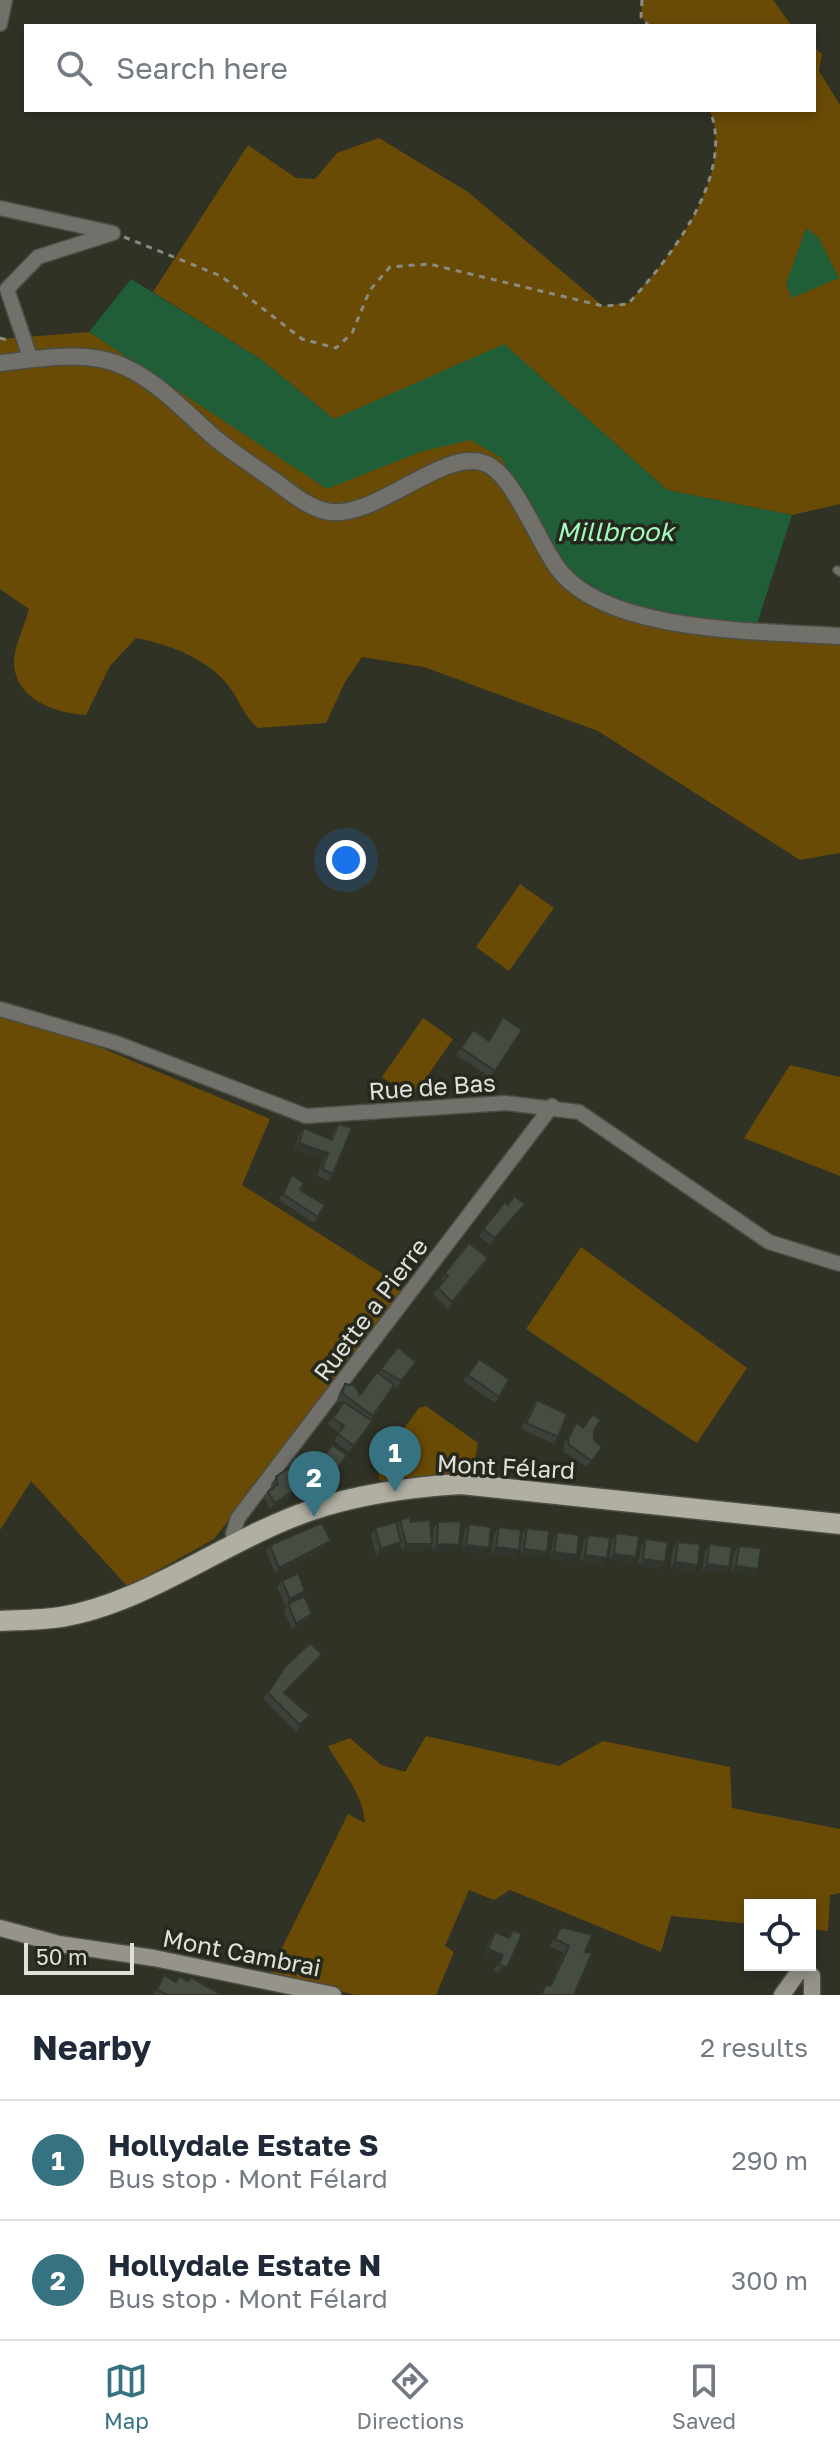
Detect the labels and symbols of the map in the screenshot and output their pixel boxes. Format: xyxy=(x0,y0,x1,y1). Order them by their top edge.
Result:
water label: Millbrook xyxy=(556,516,676,547)
your location xyxy=(326,840,366,880)
street label: Rue de Bas xyxy=(367,1067,497,1105)
street label: Ruette a Pierre xyxy=(307,1232,433,1386)
pin: 1 xyxy=(369,1426,421,1492)
street label: Mont Félard xyxy=(436,1448,576,1484)
pin: 2 xyxy=(288,1451,340,1517)
street label: Mont Cambrai xyxy=(161,1922,323,1982)
scale bar xyxy=(24,1939,134,1975)

